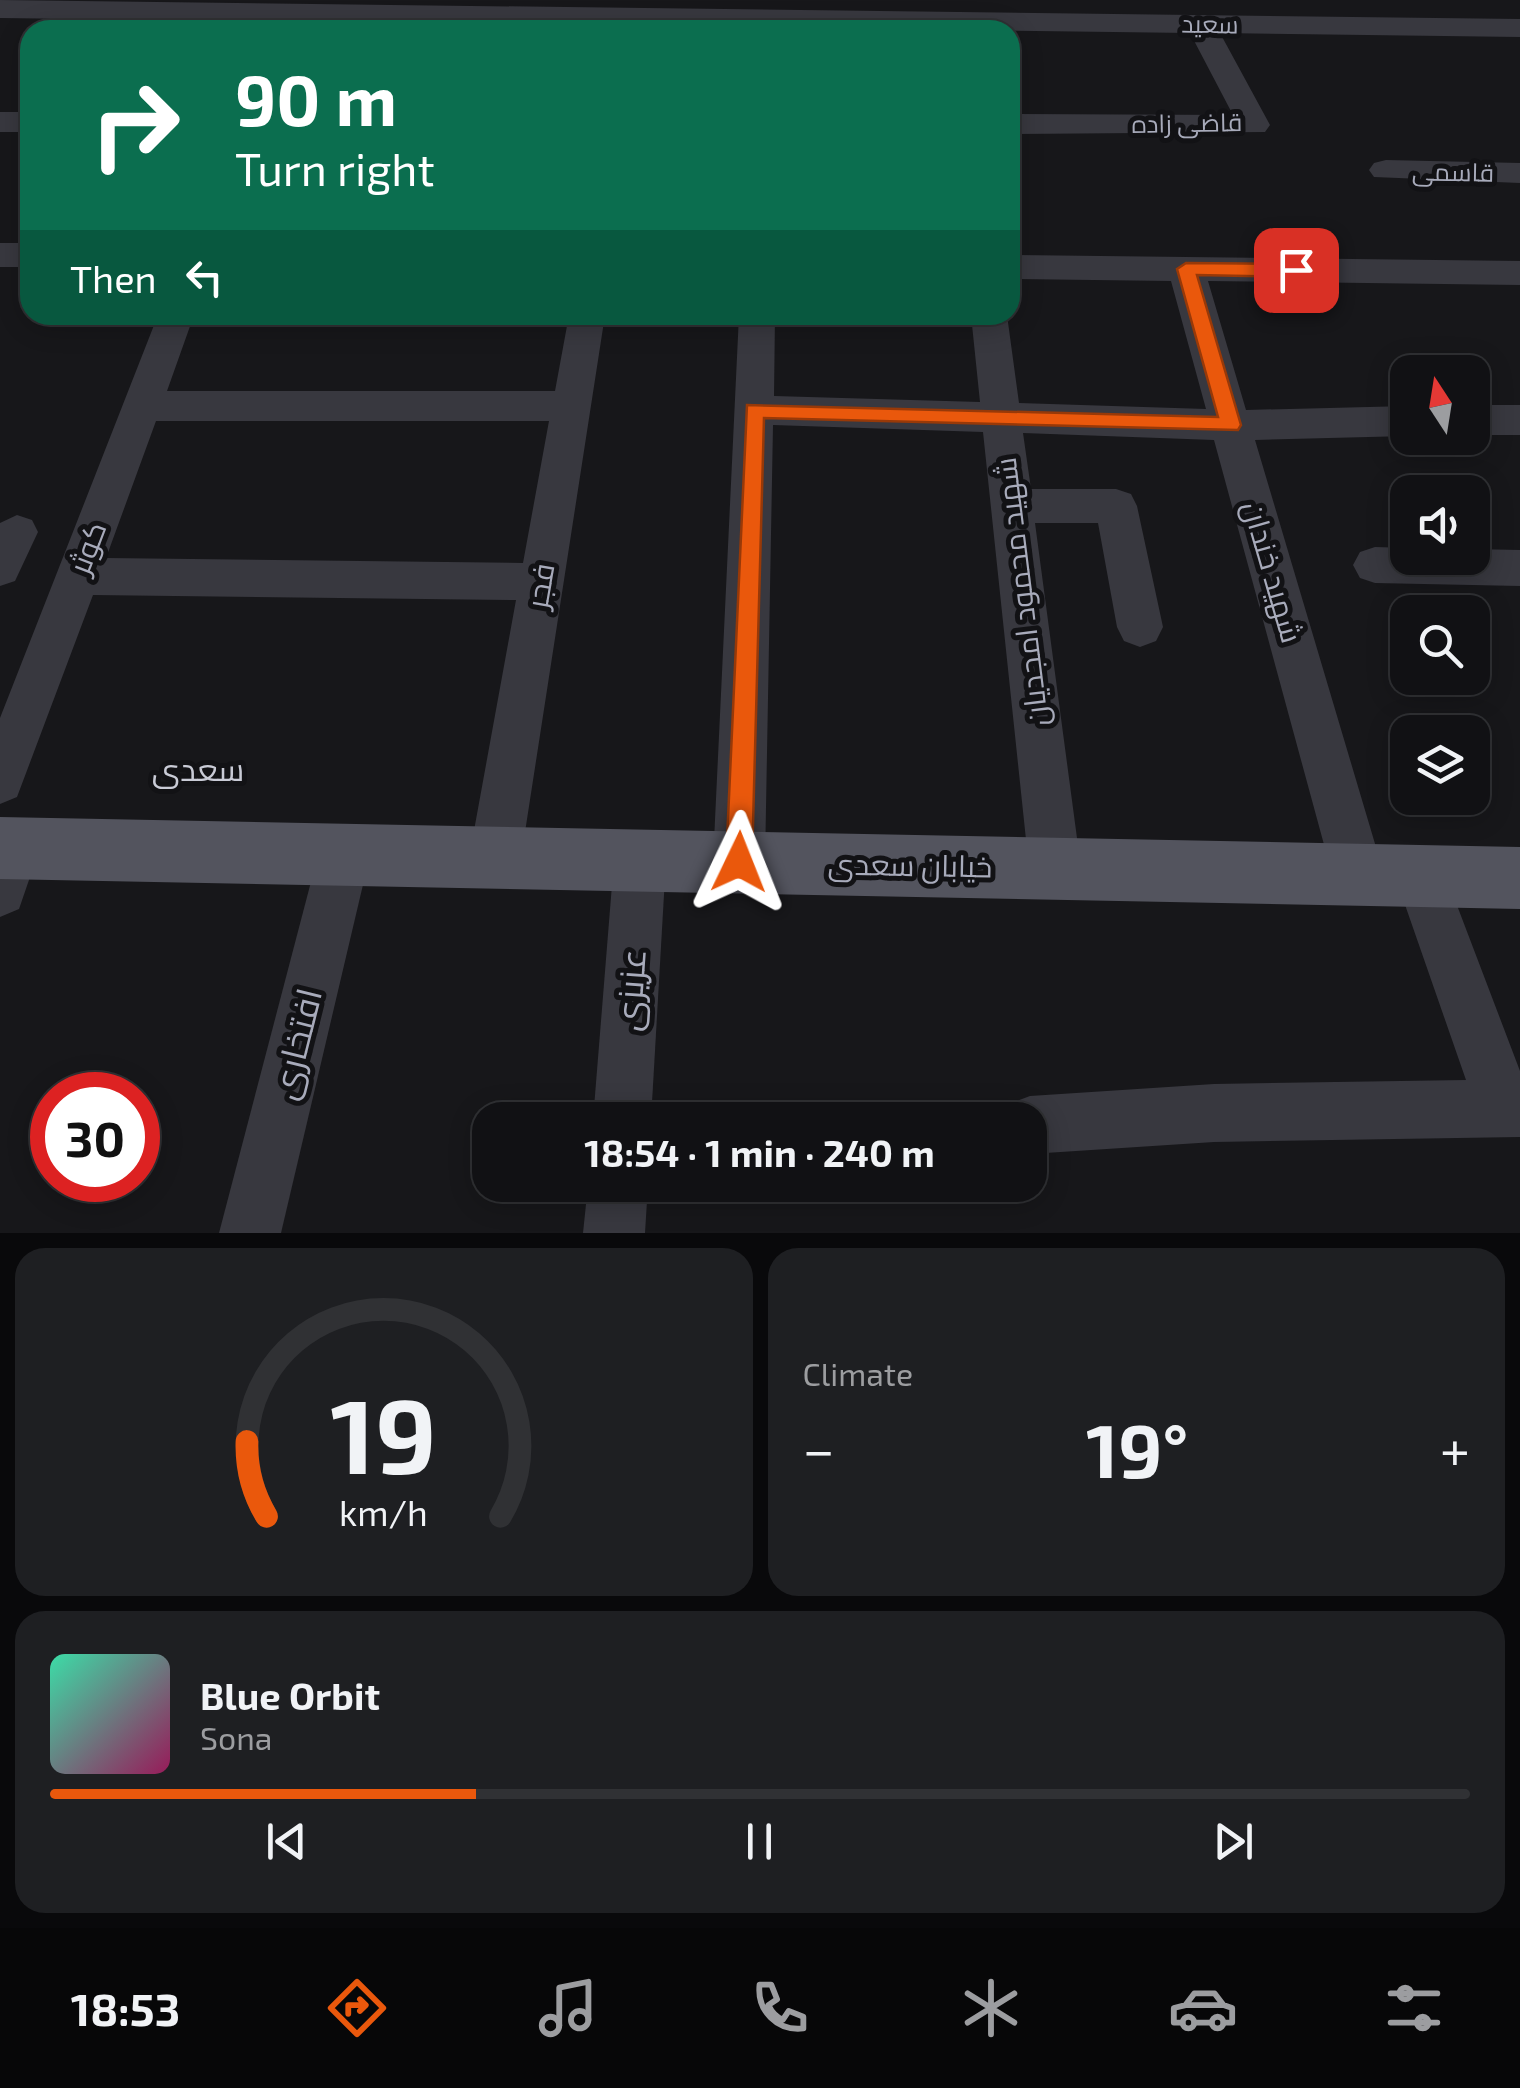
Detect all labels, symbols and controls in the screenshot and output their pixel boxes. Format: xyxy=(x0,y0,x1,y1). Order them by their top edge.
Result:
street label: سعید xyxy=(1181,8,1239,38)
text: 90 m xyxy=(235,56,397,140)
icon: right xyxy=(70,60,200,190)
street label: قاضی زاده xyxy=(1131,106,1243,139)
text: Turn right xyxy=(235,141,435,195)
street label: قاسمی xyxy=(1412,155,1494,188)
pin xyxy=(1254,228,1339,313)
icon: arrive xyxy=(1269,243,1324,298)
icon: left xyxy=(177,250,232,305)
text: Then xyxy=(70,255,157,301)
north arrow xyxy=(1390,355,1490,455)
map controls xyxy=(1390,355,1490,815)
street label: شهید محمود امجدیان xyxy=(986,456,1056,729)
button: sound xyxy=(1390,475,1490,575)
street label: شهید خندان xyxy=(1235,496,1311,647)
street label: کوثر xyxy=(59,516,113,581)
street label: فجر xyxy=(517,560,562,613)
button: search xyxy=(1390,595,1490,695)
button: layers xyxy=(1390,715,1490,815)
district label: سعدی xyxy=(152,749,244,789)
position arrow xyxy=(687,810,791,914)
street label: خیابان سعدی xyxy=(827,845,993,884)
street label: عزیزی xyxy=(605,947,655,1033)
street label: افتخاری xyxy=(261,984,331,1104)
speed limit sign: 30 xyxy=(30,1072,160,1202)
text: 18:54 · 1 min · 240 m xyxy=(584,1129,935,1175)
text: Climate xyxy=(803,1354,913,1392)
text: 19 xyxy=(331,1370,437,1495)
text: 19° xyxy=(1086,1403,1188,1493)
text: − xyxy=(803,1415,835,1481)
text: + xyxy=(1440,1415,1470,1481)
text: km/h xyxy=(339,1490,428,1533)
text: Blue Orbit xyxy=(200,1672,380,1718)
text: Sona xyxy=(200,1718,272,1756)
icon: previous xyxy=(259,1814,314,1869)
icon: pause xyxy=(732,1814,787,1869)
icon: next xyxy=(1206,1814,1261,1869)
icon: directions xyxy=(322,1973,392,2043)
icon: music xyxy=(533,1973,603,2043)
icon: phone xyxy=(745,1973,815,2043)
icon: climate xyxy=(956,1973,1026,2043)
icon: car xyxy=(1168,1973,1238,2043)
icon: filters xyxy=(1379,1973,1449,2043)
text: 18:53 xyxy=(71,1981,180,2035)

